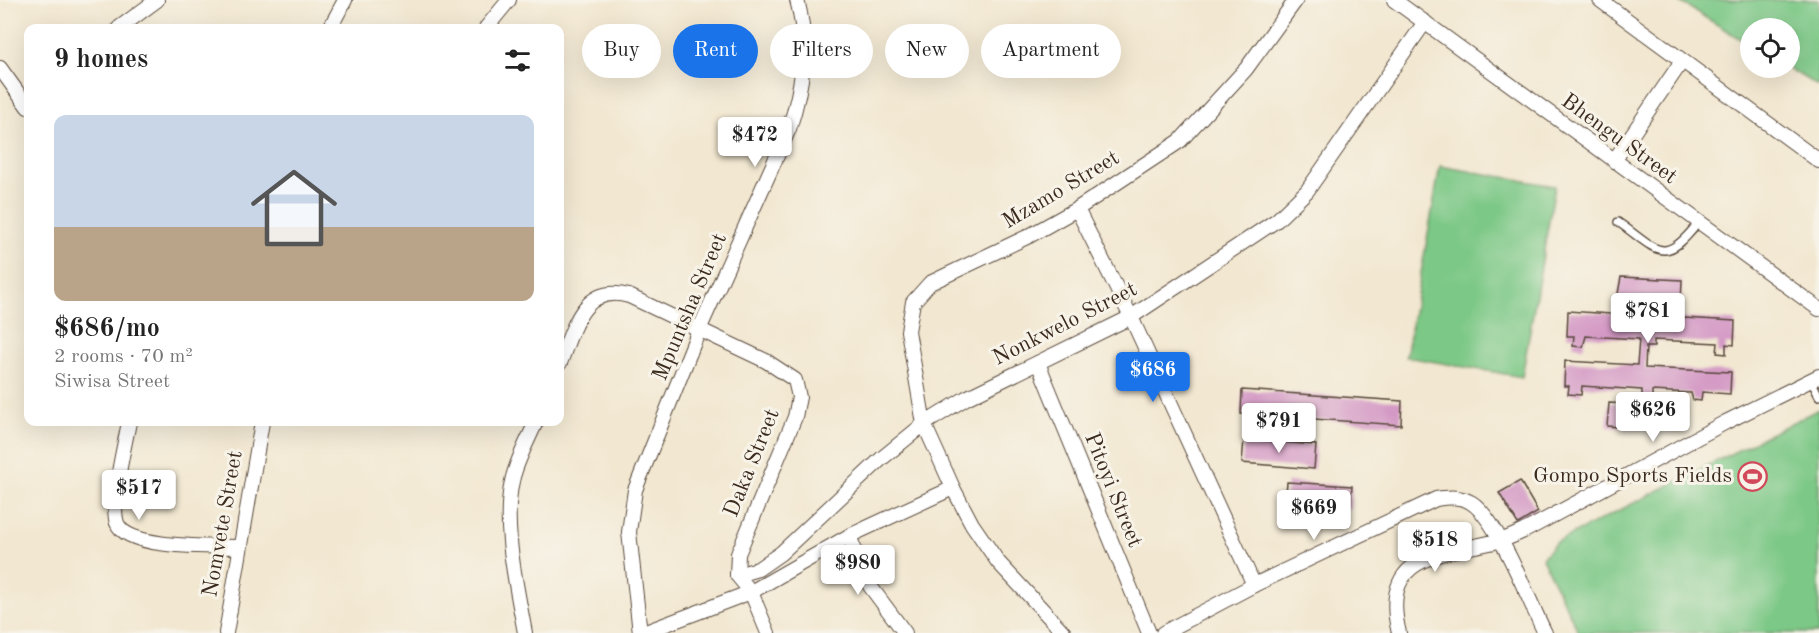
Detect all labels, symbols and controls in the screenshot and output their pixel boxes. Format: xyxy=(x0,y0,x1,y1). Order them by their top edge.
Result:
map controls xyxy=(1740,18,1800,78)
button: locate xyxy=(1740,18,1800,78)
chip: Buy xyxy=(582,24,661,78)
chip: Rent xyxy=(673,24,758,78)
chip: Filters xyxy=(770,24,873,78)
chip: New xyxy=(885,24,969,78)
chip: Apartment xyxy=(981,24,1121,78)
icon: filters xyxy=(501,44,534,77)
text: 9 homes xyxy=(54,47,148,73)
street label: Bhengu Street xyxy=(1557,90,1681,188)
pin: $472 xyxy=(719,117,791,168)
text: $472 xyxy=(732,126,778,146)
street label: Mzamo Street xyxy=(999,147,1123,233)
icon: home xyxy=(240,154,348,262)
street label: Mpuntsha Street xyxy=(649,230,731,384)
street label: Nonkwelo Street xyxy=(989,278,1141,370)
pin: $781 xyxy=(1612,293,1684,344)
text: $781 xyxy=(1625,302,1671,322)
text: $686/mo xyxy=(54,316,160,342)
text: 2 rooms · 70 m² xyxy=(54,347,193,367)
pin: $686 xyxy=(1117,352,1189,403)
text: $686 xyxy=(1130,361,1176,381)
text: Siwisa Street xyxy=(54,372,170,392)
pin: $626 xyxy=(1617,392,1689,443)
text: $626 xyxy=(1630,401,1676,421)
pin: $791 xyxy=(1243,403,1315,454)
street label: Daka Street xyxy=(720,406,784,520)
text: $791 xyxy=(1256,412,1302,432)
street label: Pitoyi Street xyxy=(1080,430,1146,550)
street label: Nomvete Street xyxy=(199,449,247,599)
sports icon: Gompo Sports Fields xyxy=(1737,460,1769,492)
place label: Gompo Sports Fields xyxy=(1533,465,1732,487)
pin: $517 xyxy=(103,470,175,521)
text: $517 xyxy=(116,479,162,499)
pin: $669 xyxy=(1278,490,1350,541)
text: $669 xyxy=(1291,499,1337,519)
pin: $518 xyxy=(1399,522,1471,573)
text: $518 xyxy=(1412,531,1458,551)
pin: $980 xyxy=(822,545,894,596)
text: $980 xyxy=(835,554,881,574)

